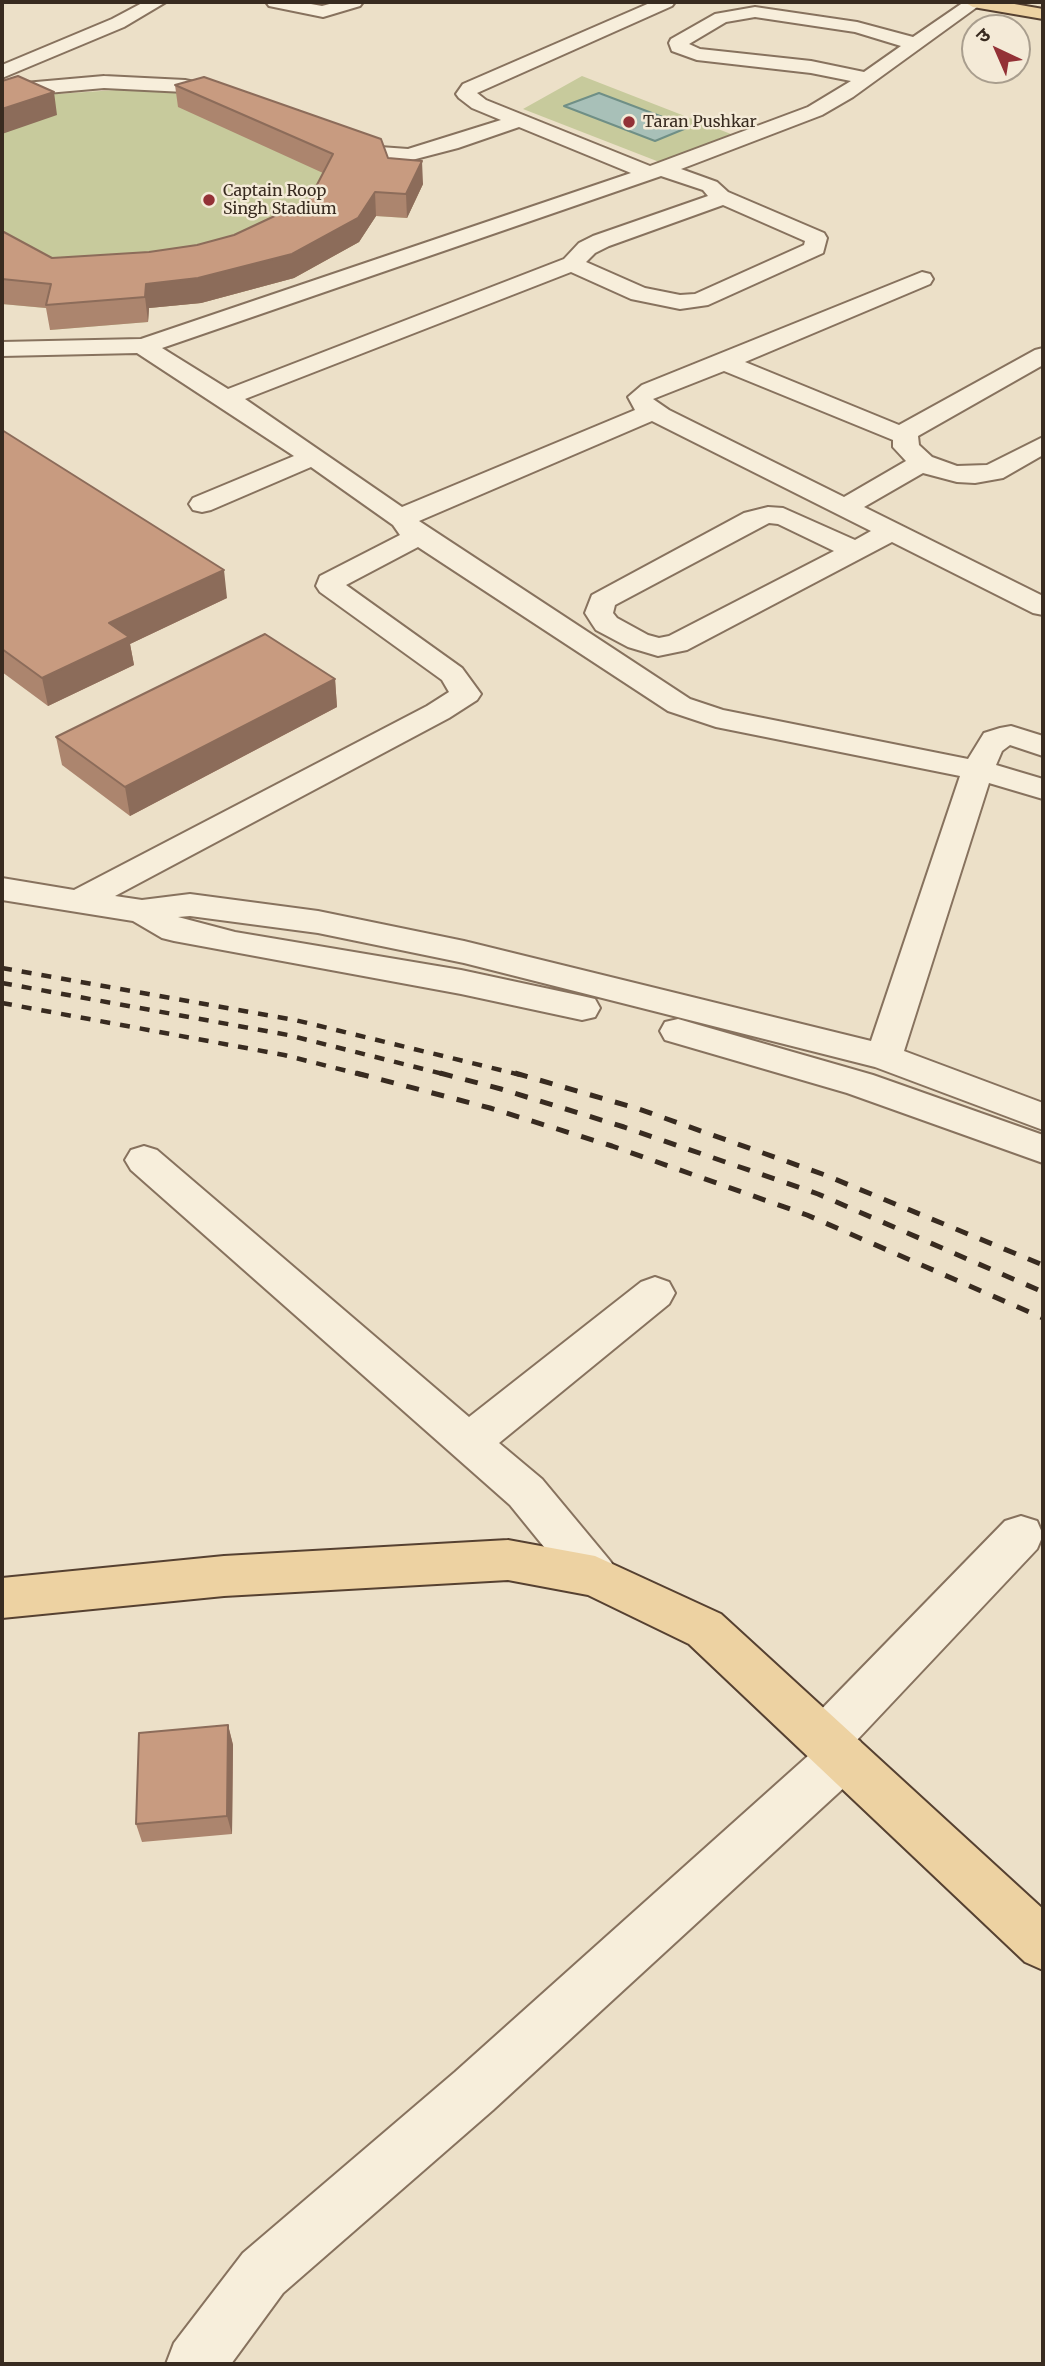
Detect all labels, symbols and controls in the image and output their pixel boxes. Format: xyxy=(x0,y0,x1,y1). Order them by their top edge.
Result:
north arrow xyxy=(961,14,1031,84)
text: उ xyxy=(970,23,995,48)
place label: Taran Pushkar xyxy=(643,112,757,132)
marker: Taran Pushkar xyxy=(621,114,637,130)
place label: Captain Roop Singh Stadium xyxy=(223,181,337,219)
marker: Captain Roop Singh Stadium xyxy=(201,192,217,208)

